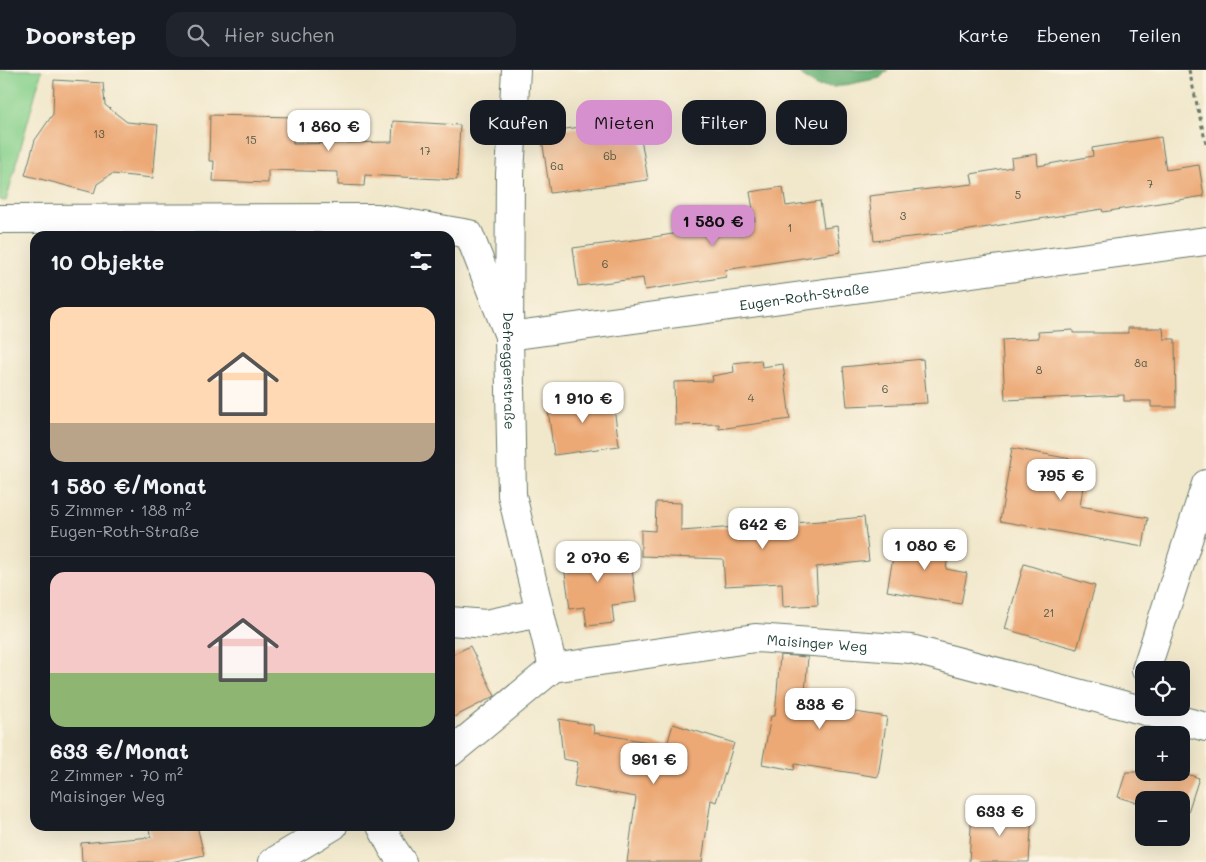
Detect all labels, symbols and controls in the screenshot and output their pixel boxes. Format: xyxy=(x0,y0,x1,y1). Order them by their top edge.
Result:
search box xyxy=(166,12,516,57)
text: Doorstep xyxy=(25,19,136,50)
icon: search xyxy=(184,21,212,49)
text: Hier suchen xyxy=(224,22,335,47)
text: Karte xyxy=(958,23,1009,47)
text: Ebenen xyxy=(1037,23,1101,47)
text: Teilen xyxy=(1129,23,1181,47)
chip: Kaufen xyxy=(470,100,566,145)
chip: Mieten xyxy=(576,100,672,145)
chip: Filter xyxy=(682,100,766,145)
chip: Neu xyxy=(776,100,847,145)
pin: 1 860 € xyxy=(283,109,375,152)
text: 1 860 € xyxy=(298,115,360,136)
house number: 13 xyxy=(93,126,105,141)
house number: 15 xyxy=(245,132,257,147)
house number: 17 xyxy=(419,143,431,158)
house number: 6b xyxy=(603,148,617,163)
house number: 6a xyxy=(550,158,564,173)
house number: 7 xyxy=(1147,176,1153,191)
house number: 5 xyxy=(1015,187,1021,202)
pin: 1 580 € xyxy=(667,204,759,247)
house number: 3 xyxy=(900,208,907,223)
text: 1 580 € xyxy=(682,210,744,231)
house number: 1 xyxy=(788,220,792,235)
icon: filters xyxy=(407,247,435,275)
text: 10 Objekte xyxy=(50,248,164,275)
house number: 6 xyxy=(602,256,608,271)
street label: Eugen-Roth-Straße xyxy=(738,277,870,314)
street label: Defreggerstraße xyxy=(499,312,520,430)
icon: home xyxy=(198,339,288,429)
house number: 8a xyxy=(1134,355,1148,370)
house number: 8 xyxy=(1036,362,1043,377)
house number: 6 xyxy=(882,381,888,396)
pin: 1 910 € xyxy=(537,382,629,424)
text: 1 910 € xyxy=(554,387,612,408)
house number: 4 xyxy=(748,390,755,405)
pin: 795 € xyxy=(1026,458,1096,501)
text: 795 € xyxy=(1038,464,1084,485)
text: 1 580 €/Monat xyxy=(50,472,207,499)
text: 5 Zimmer · 188 m² xyxy=(50,499,191,520)
pin: 642 € xyxy=(728,508,798,550)
text: 642 € xyxy=(739,513,787,534)
text: Eugen-Roth-Straße xyxy=(50,520,199,541)
pin: 1 080 € xyxy=(879,528,971,571)
text: 1 080 € xyxy=(894,534,956,555)
pin: 2 070 € xyxy=(552,540,644,583)
text: 2 070 € xyxy=(567,546,629,567)
icon: home xyxy=(198,605,288,695)
house number: 21 xyxy=(1043,605,1055,620)
street label: Maisinger Weg xyxy=(766,629,868,655)
map controls xyxy=(1135,661,1190,846)
button: locate xyxy=(1135,661,1190,716)
pin: 838 € xyxy=(785,688,855,730)
text: 838 € xyxy=(796,693,844,714)
button: + xyxy=(1135,726,1190,781)
text: 633 €/Monat xyxy=(50,737,189,764)
pin: 961 € xyxy=(619,742,689,785)
text: 961 € xyxy=(631,748,677,769)
text: 2 Zimmer · 70 m² xyxy=(50,764,183,785)
text: Maisinger Weg xyxy=(50,785,165,806)
button: − xyxy=(1135,791,1190,846)
pin: 633 € xyxy=(965,794,1035,837)
text: 633 € xyxy=(976,800,1024,821)

